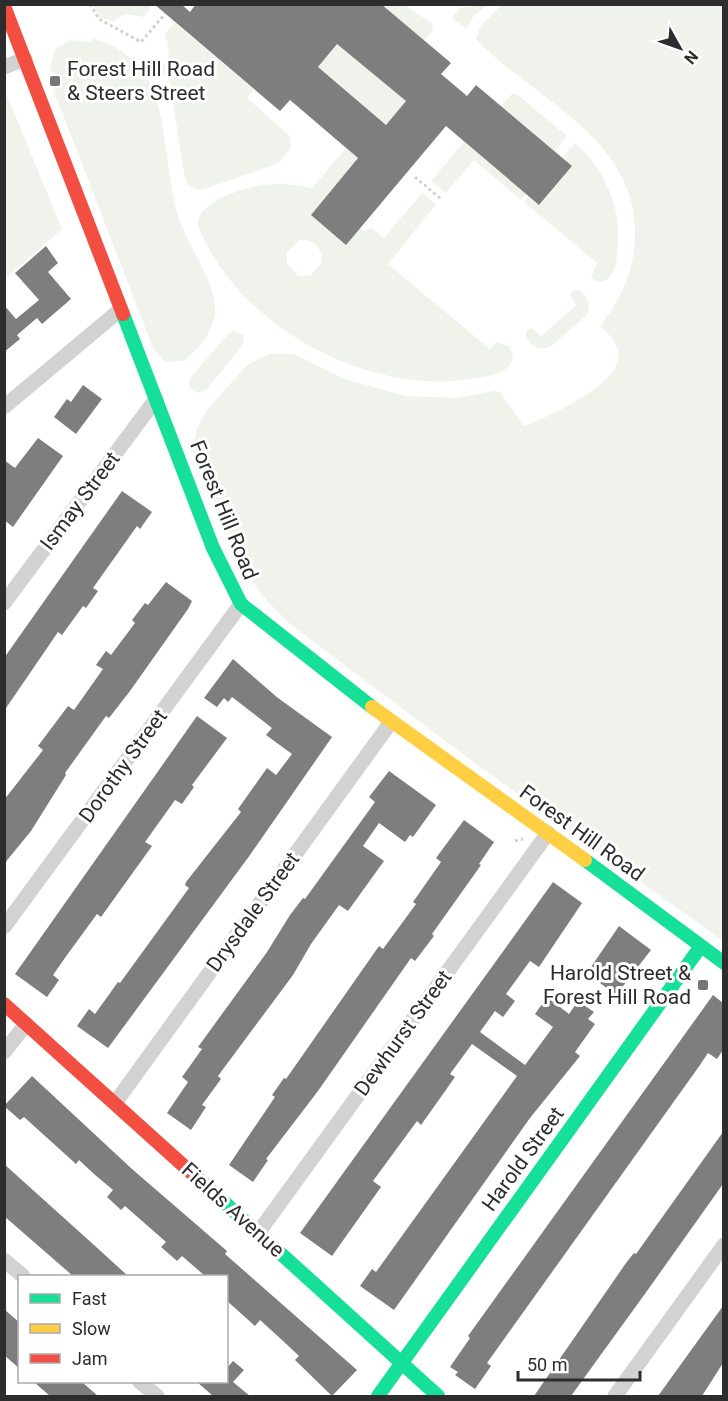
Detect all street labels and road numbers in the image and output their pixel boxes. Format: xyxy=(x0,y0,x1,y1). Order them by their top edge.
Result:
street label: Forest Hill Road xyxy=(185,437,263,583)
street label: Ismay Street xyxy=(35,447,125,555)
street label: Dorothy Street xyxy=(74,705,172,827)
street label: Forest Hill Road xyxy=(515,780,649,886)
street label: Drysdale Street xyxy=(202,847,305,976)
street label: Dewhurst Street xyxy=(349,965,457,1100)
street label: Harold Street xyxy=(477,1102,569,1216)
street label: Fields Avenue xyxy=(177,1158,289,1262)

